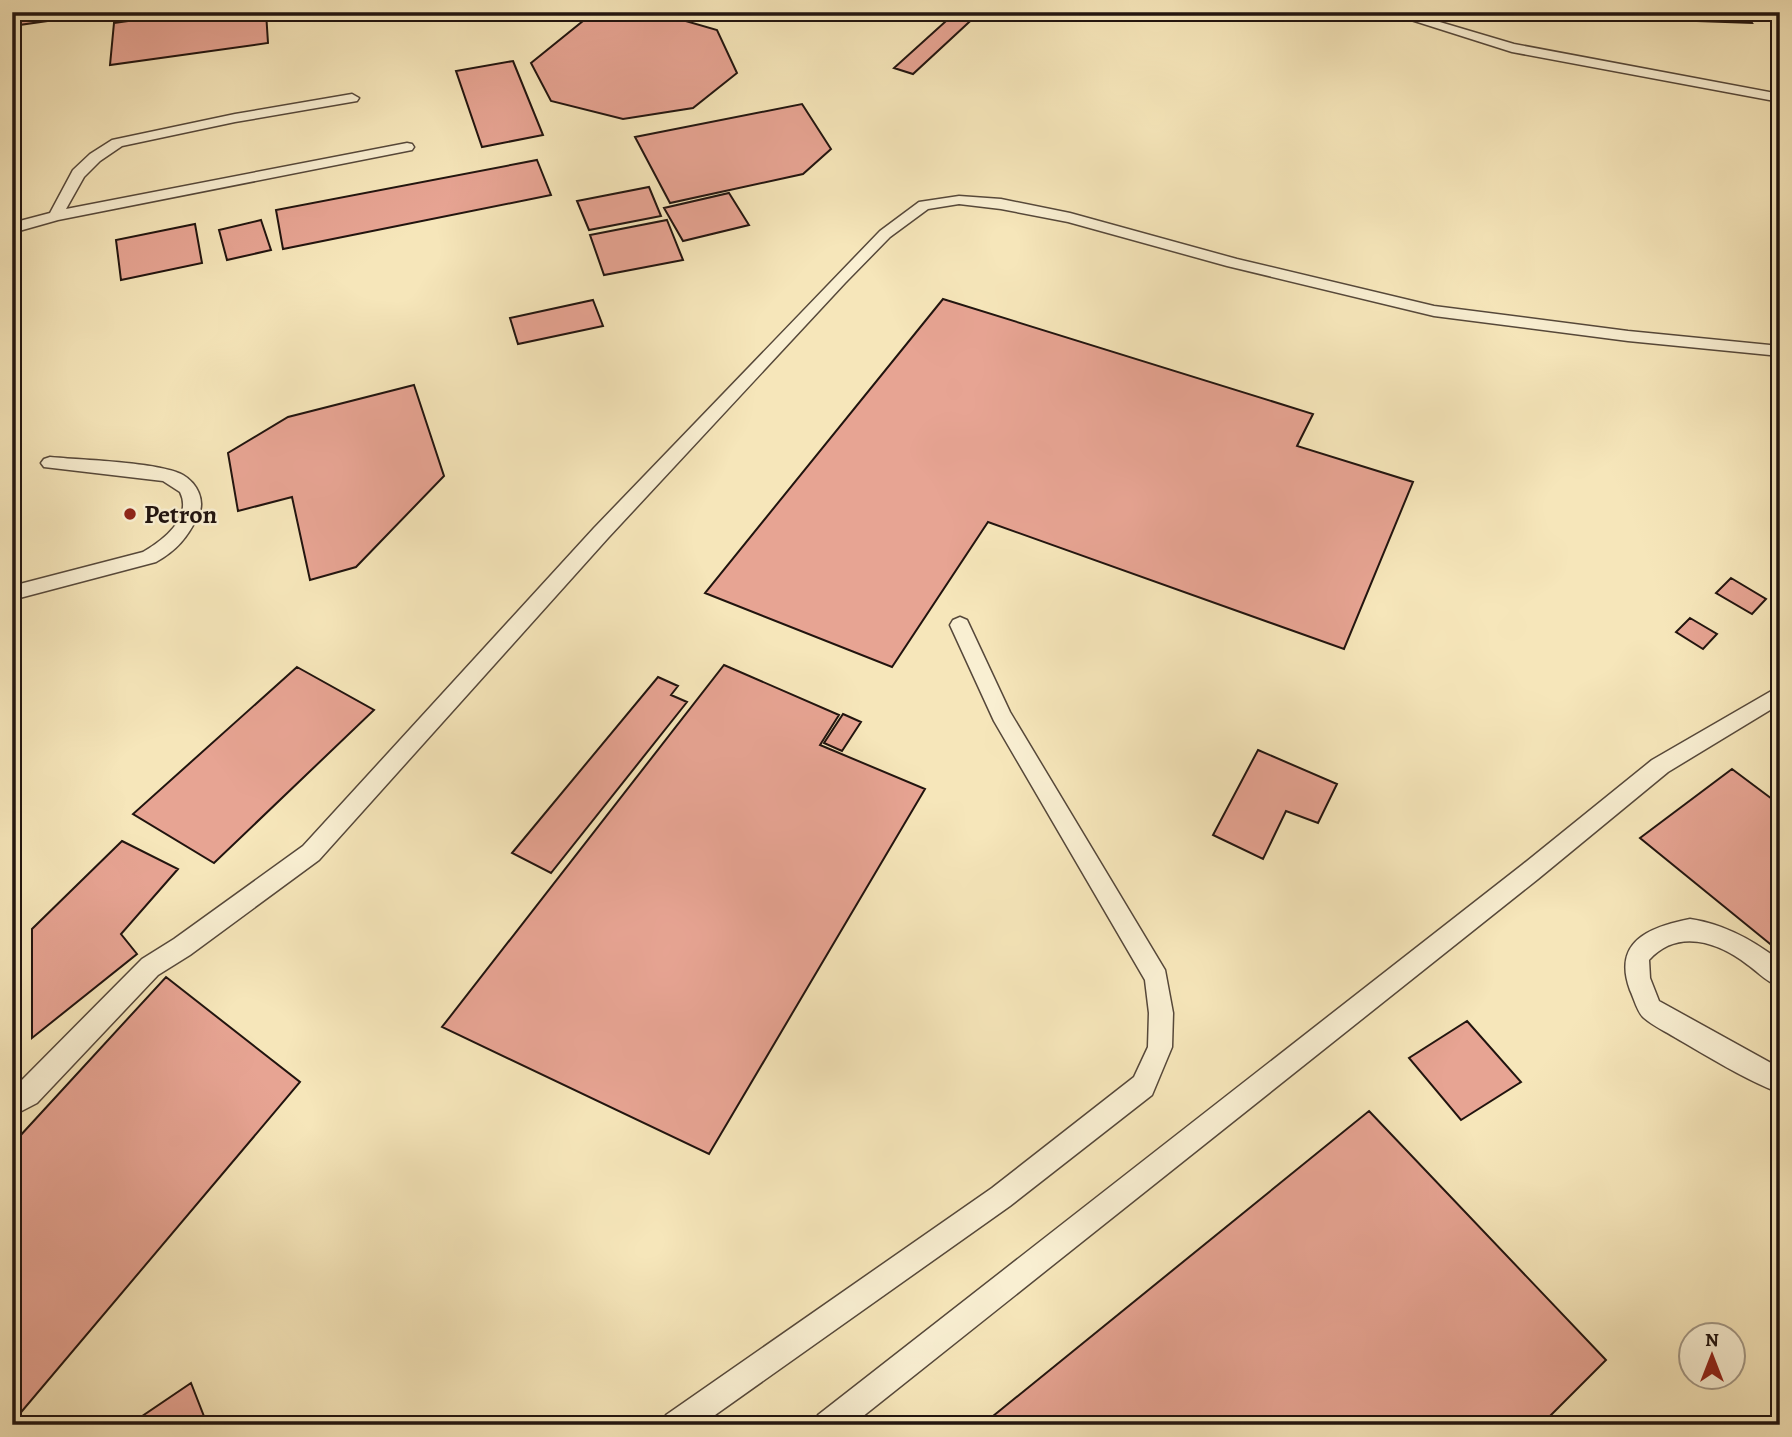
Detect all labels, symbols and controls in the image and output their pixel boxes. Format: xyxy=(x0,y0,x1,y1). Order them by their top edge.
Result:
place label: Petron xyxy=(144,497,218,532)
marker: Petron xyxy=(122,506,138,522)
north arrow xyxy=(1676,1322,1746,1392)
text: N xyxy=(1705,1327,1719,1353)

